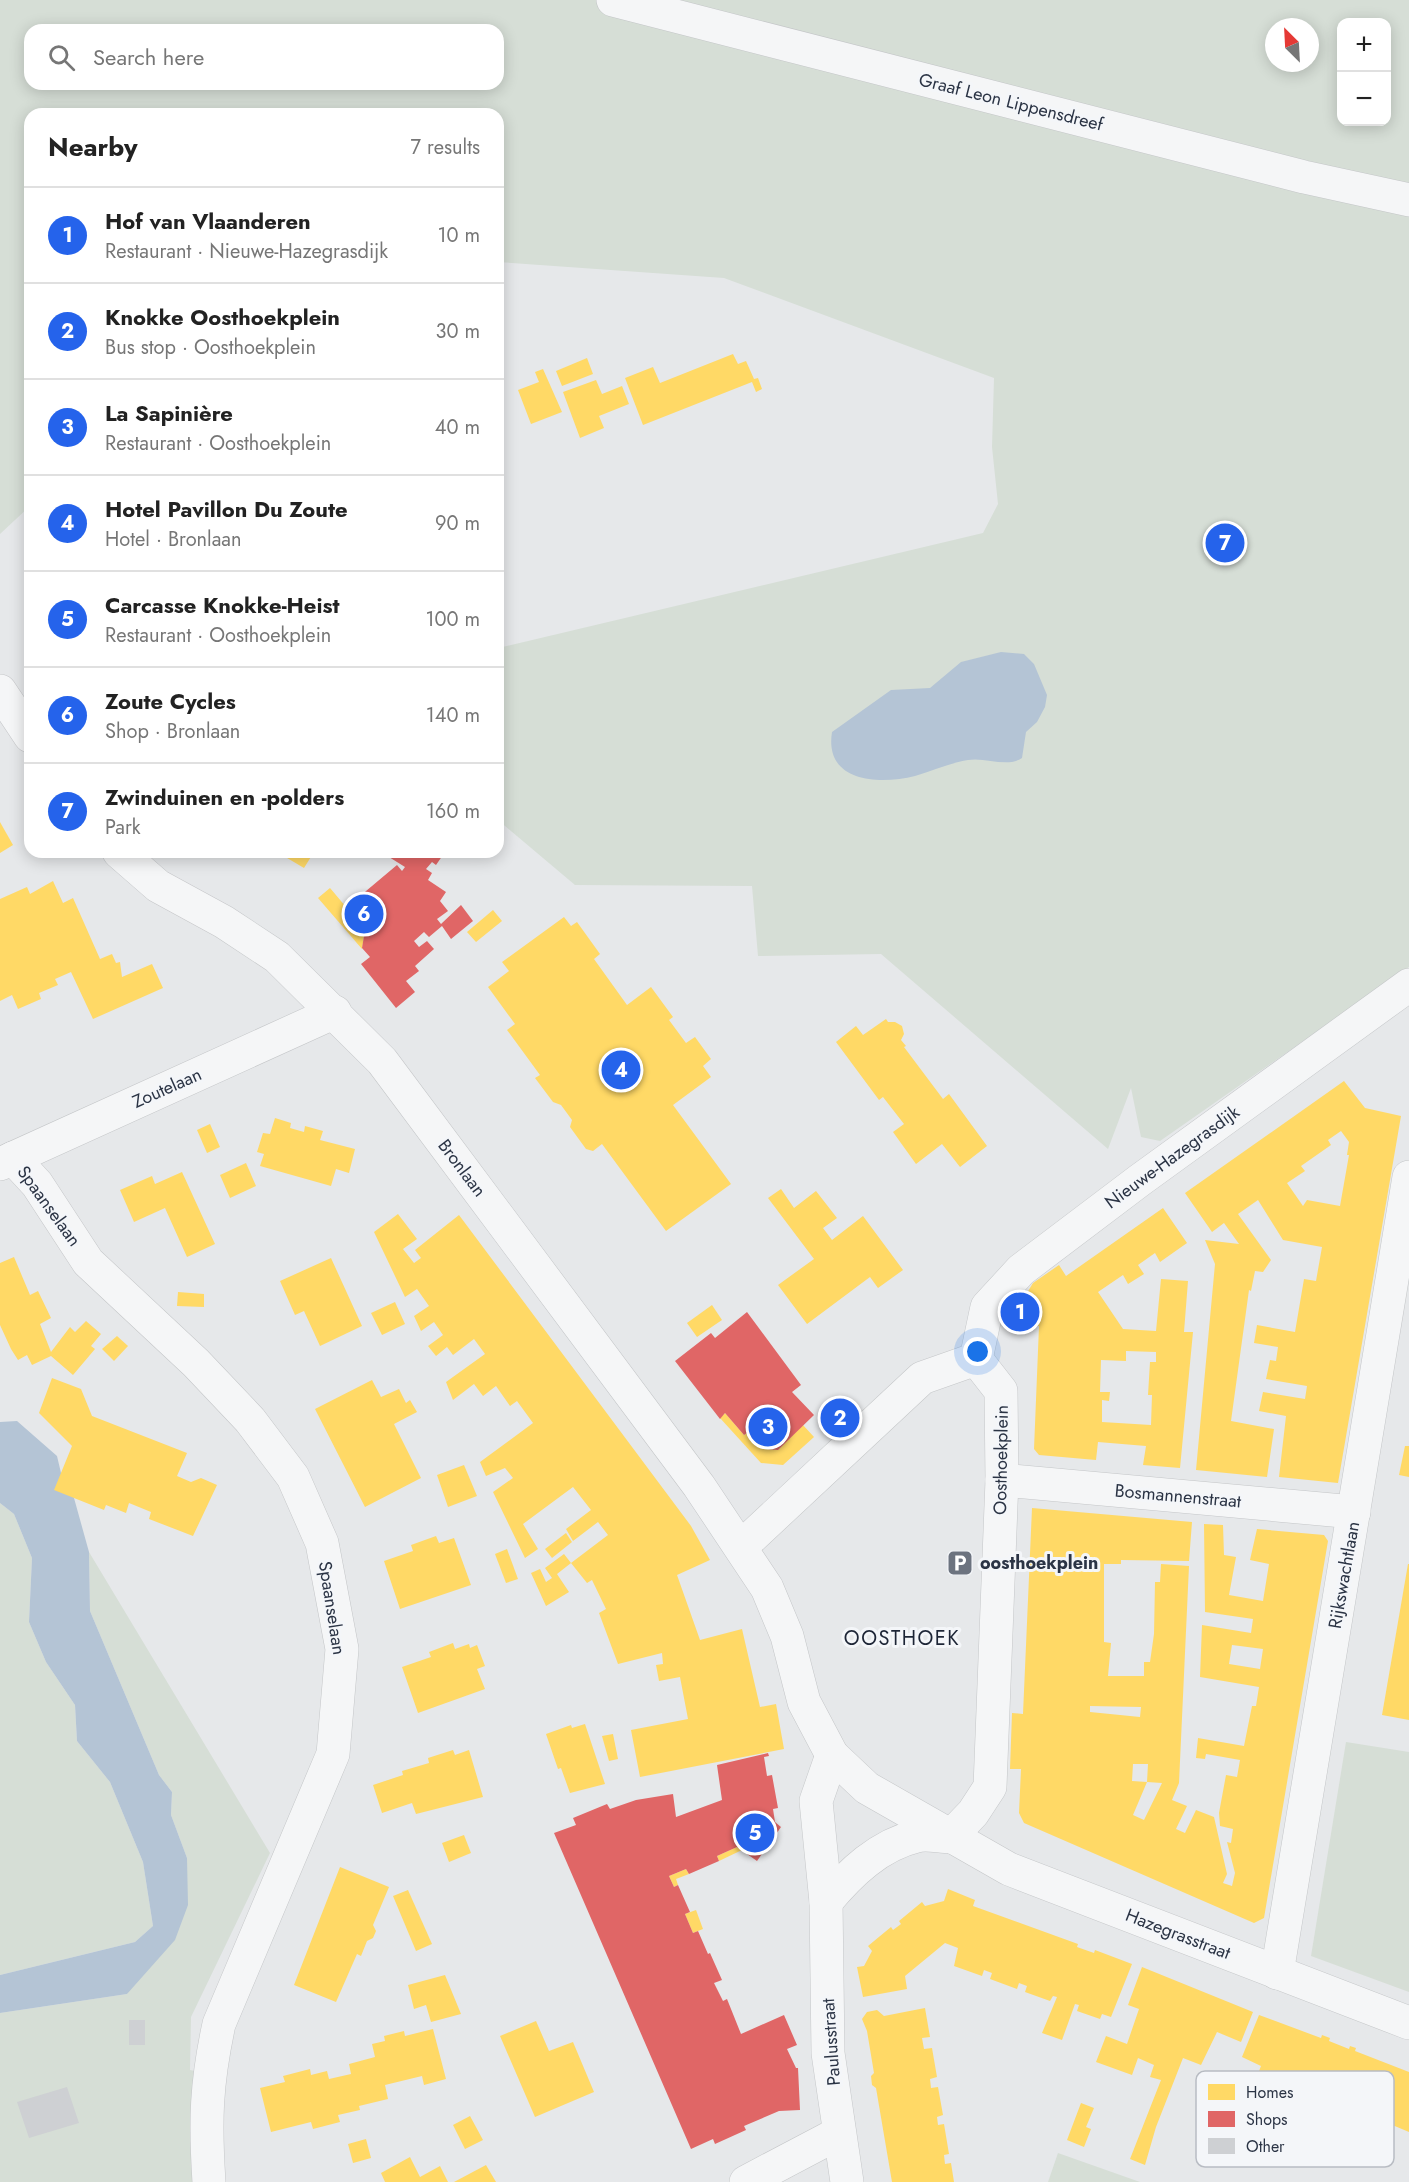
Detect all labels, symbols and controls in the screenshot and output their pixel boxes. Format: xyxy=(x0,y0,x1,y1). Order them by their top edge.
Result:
north arrow xyxy=(1265,18,1319,72)
map controls xyxy=(1337,18,1391,126)
button: + xyxy=(1337,18,1391,72)
search box xyxy=(24,24,504,90)
icon: search xyxy=(45,41,78,74)
text: Search here xyxy=(93,41,204,73)
street label: Graaf Leon Lippensdreef xyxy=(916,67,1107,138)
button: − xyxy=(1337,72,1391,126)
text: Nearby xyxy=(48,128,137,166)
text: 7 results xyxy=(411,133,480,162)
text: Hof van Vlaanderen xyxy=(105,205,311,237)
text: 1 xyxy=(62,221,73,250)
text: 10 m xyxy=(437,221,480,250)
text: Restaurant · Nieuwe-Hazegrasdijk xyxy=(105,237,388,266)
text: Knokke Oosthoekplein xyxy=(105,301,340,333)
text: 2 xyxy=(61,317,74,346)
text: 30 m xyxy=(435,317,480,346)
text: Bus stop · Oosthoekplein xyxy=(105,333,316,362)
text: La Sapinière xyxy=(105,397,233,429)
text: 3 xyxy=(61,413,74,442)
text: 40 m xyxy=(435,413,480,442)
text: Restaurant · Oosthoekplein xyxy=(105,429,331,458)
text: Hotel Pavillon Du Zoute xyxy=(105,493,348,525)
text: 4 xyxy=(61,509,74,538)
text: 90 m xyxy=(435,509,480,538)
pin: 7 xyxy=(1206,520,1244,566)
text: Hotel · Bronlaan xyxy=(105,525,241,554)
text: Carcasse Knokke-Heist xyxy=(105,589,340,621)
text: 5 xyxy=(61,605,74,634)
text: 100 m xyxy=(425,605,480,634)
text: Restaurant · Oosthoekplein xyxy=(105,621,331,650)
text: Zoute Cycles xyxy=(105,685,236,717)
text: 6 xyxy=(61,701,74,730)
text: 140 m xyxy=(426,701,480,730)
text: Shop · Bronlaan xyxy=(105,717,240,746)
text: Zwinduinen en -polders xyxy=(105,781,344,813)
text: 7 xyxy=(61,797,74,826)
text: 160 m xyxy=(426,797,480,826)
text: Park xyxy=(105,813,141,842)
pin: 6 xyxy=(344,892,384,936)
pin: 4 xyxy=(602,1048,640,1092)
street label: Zoutelaan xyxy=(128,1061,206,1115)
street label: Nieuwe-Hazegrasdijk xyxy=(1099,1099,1245,1215)
street label: Bronlaan xyxy=(432,1134,492,1202)
street label: Spaanselaan xyxy=(11,1160,87,1252)
pin: 1 xyxy=(1000,1290,1040,1334)
your location xyxy=(963,1337,992,1366)
pin: 2 xyxy=(820,1396,860,1440)
pin: 3 xyxy=(748,1404,788,1450)
street label: Oosthoekplein xyxy=(987,1405,1015,1515)
street label: Bosmannenstraat xyxy=(1114,1478,1243,1515)
street label: Rijkswachtlaan xyxy=(1322,1519,1366,1631)
parking icon: oosthoekplein xyxy=(945,1548,975,1578)
place label: oosthoekplein xyxy=(980,1550,1098,1576)
street label: Spaanselaan xyxy=(312,1559,352,1657)
district label: OOSTHOEK xyxy=(844,1624,960,1653)
pin: 5 xyxy=(736,1810,774,1856)
street label: Hazegrasstraat xyxy=(1122,1902,1235,1966)
street label: Paulusstraat xyxy=(815,1997,847,2087)
legend xyxy=(1196,2071,1394,2167)
text: Homes xyxy=(1246,2081,1293,2104)
text: Shops xyxy=(1246,2108,1287,2131)
text: Other xyxy=(1246,2135,1285,2158)

